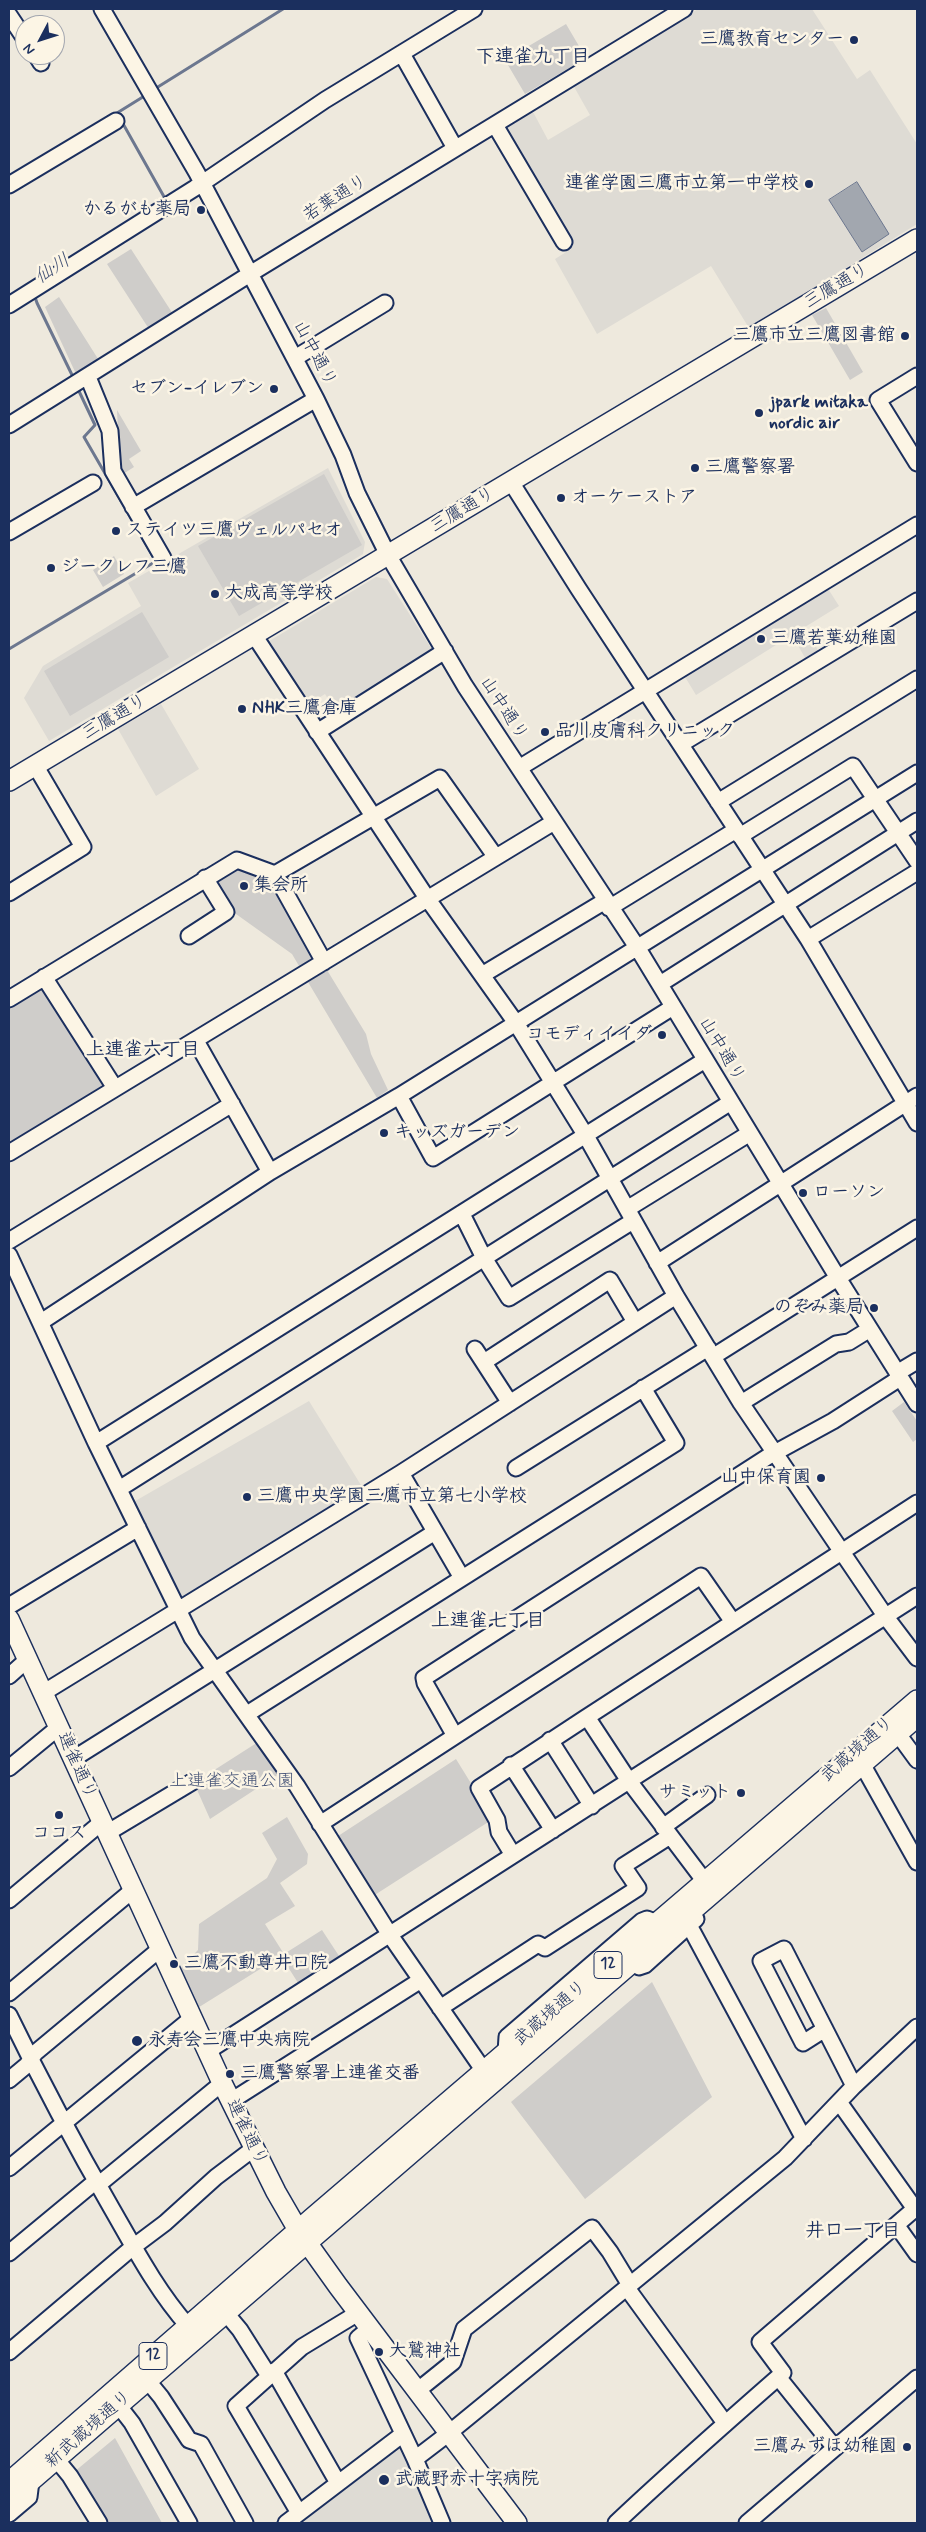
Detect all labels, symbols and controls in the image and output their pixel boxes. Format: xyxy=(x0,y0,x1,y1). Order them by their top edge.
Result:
north arrow xyxy=(15,15,65,65)
place label: 三鷹教育センター xyxy=(700,29,844,51)
marker: 三鷹教育センター xyxy=(848,34,860,46)
text: N xyxy=(19,40,39,58)
district label: 下連雀九丁目 xyxy=(476,47,590,69)
street label: 若葉通り xyxy=(300,171,372,227)
place label: 連雀学園三鷹市立第一中学校 xyxy=(565,173,799,195)
marker: 連雀学園三鷹市立第一中学校 xyxy=(803,178,815,190)
place label: かるがも薬局 xyxy=(83,199,191,221)
marker: かるがも薬局 xyxy=(195,204,207,216)
water label: 仙川 xyxy=(31,250,75,290)
street label: 三鷹通り xyxy=(801,259,873,315)
street label: 山中通り xyxy=(288,317,340,391)
place label: 三鷹市立三鷹図書館 xyxy=(733,325,895,347)
marker: 三鷹市立三鷹図書館 xyxy=(899,330,911,342)
place label: セブン-イレブン xyxy=(130,378,264,400)
marker: セブン-イレブン xyxy=(268,383,280,395)
place label: jpark mitaka nordic air xyxy=(769,392,868,434)
marker: jpark mitaka nordic air xyxy=(753,407,765,419)
place label: 三鷹警察署 xyxy=(705,457,795,479)
marker: 三鷹警察署 xyxy=(689,462,701,474)
street label: 三鷹通り xyxy=(427,483,499,539)
place label: オーケーストア xyxy=(571,487,697,509)
marker: オーケーストア xyxy=(555,492,567,504)
place label: ステイツ三鷹ヴェルパセオ xyxy=(126,520,342,542)
marker: ステイツ三鷹ヴェルパセオ xyxy=(110,525,122,537)
place label: ジークレフ三鷹 xyxy=(61,557,187,579)
marker: ジークレフ三鷹 xyxy=(45,562,57,574)
place label: 大成高等学校 xyxy=(225,583,333,605)
marker: 大成高等学校 xyxy=(209,588,221,600)
place label: 三鷹若葉幼稚園 xyxy=(771,628,897,650)
marker: 三鷹若葉幼稚園 xyxy=(755,633,767,645)
street label: 山中通り xyxy=(474,673,532,745)
street label: 三鷹通り xyxy=(79,690,151,746)
place label: NHK三鷹倉庫 xyxy=(252,698,357,720)
marker: NHK三鷹倉庫 xyxy=(236,703,248,715)
place label: 品川皮膚科クリニック xyxy=(555,721,735,743)
marker: 品川皮膚科クリニック xyxy=(539,726,551,738)
place label: 集会所 xyxy=(254,875,308,897)
marker: 集会所 xyxy=(238,880,250,892)
street label: 山中通り xyxy=(693,1014,749,1086)
place label: コモディイイダ xyxy=(526,1024,652,1046)
marker: コモディイイダ xyxy=(656,1029,668,1041)
district label: 上連雀六丁目 xyxy=(86,1040,200,1062)
place label: キッズガーデン xyxy=(394,1122,520,1144)
marker: キッズガーデン xyxy=(378,1127,390,1139)
place label: ローソン xyxy=(813,1182,885,1204)
marker: ローソン xyxy=(797,1187,809,1199)
place label: のぞみ薬局 xyxy=(774,1297,864,1319)
marker: のぞみ薬局 xyxy=(868,1302,880,1314)
place label: 山中保育園 xyxy=(721,1467,811,1489)
marker: 山中保育園 xyxy=(815,1472,827,1484)
place label: 三鷹中央学園三鷹市立第七小学校 xyxy=(257,1486,527,1508)
marker: 三鷹中央学園三鷹市立第七小学校 xyxy=(241,1491,253,1503)
district label: 上連雀七丁目 xyxy=(431,1611,545,1633)
street label: 武蔵境通り xyxy=(817,1712,899,1788)
street label: 連雀通り xyxy=(51,1729,101,1803)
park label: 上連雀交通公園 xyxy=(169,1771,295,1793)
place label: サミット xyxy=(659,1782,731,1804)
marker: サミット xyxy=(735,1787,747,1799)
marker: ココス xyxy=(53,1809,65,1821)
place label: ココス xyxy=(32,1823,86,1845)
road number: 12 xyxy=(594,1952,622,1978)
place label: 三鷹不動尊井口院 xyxy=(184,1953,328,1975)
marker: 三鷹不動尊井口院 xyxy=(168,1958,180,1970)
street label: 武蔵境通り xyxy=(510,1976,592,2052)
place label: 永寿会三鷹中央病院 xyxy=(148,2030,310,2052)
marker: 永寿会三鷹中央病院 xyxy=(130,2034,144,2048)
place label: 三鷹警察署上連雀交番 xyxy=(240,2063,420,2085)
marker: 三鷹警察署上連雀交番 xyxy=(224,2068,236,2080)
street label: 連雀通り xyxy=(221,2096,271,2170)
district label: 井口一丁目 xyxy=(806,2221,900,2243)
place label: 大鷲神社 xyxy=(389,2341,461,2363)
road number: 12 xyxy=(139,2342,167,2370)
marker: 大鷲神社 xyxy=(373,2346,385,2358)
street label: 新武蔵境通り xyxy=(41,2386,137,2474)
place label: 三鷹みずほ幼稚園 xyxy=(753,2436,897,2458)
marker: 三鷹みずほ幼稚園 xyxy=(901,2441,913,2453)
place label: 武蔵野赤十字病院 xyxy=(395,2469,539,2491)
marker: 武蔵野赤十字病院 xyxy=(377,2473,391,2487)

